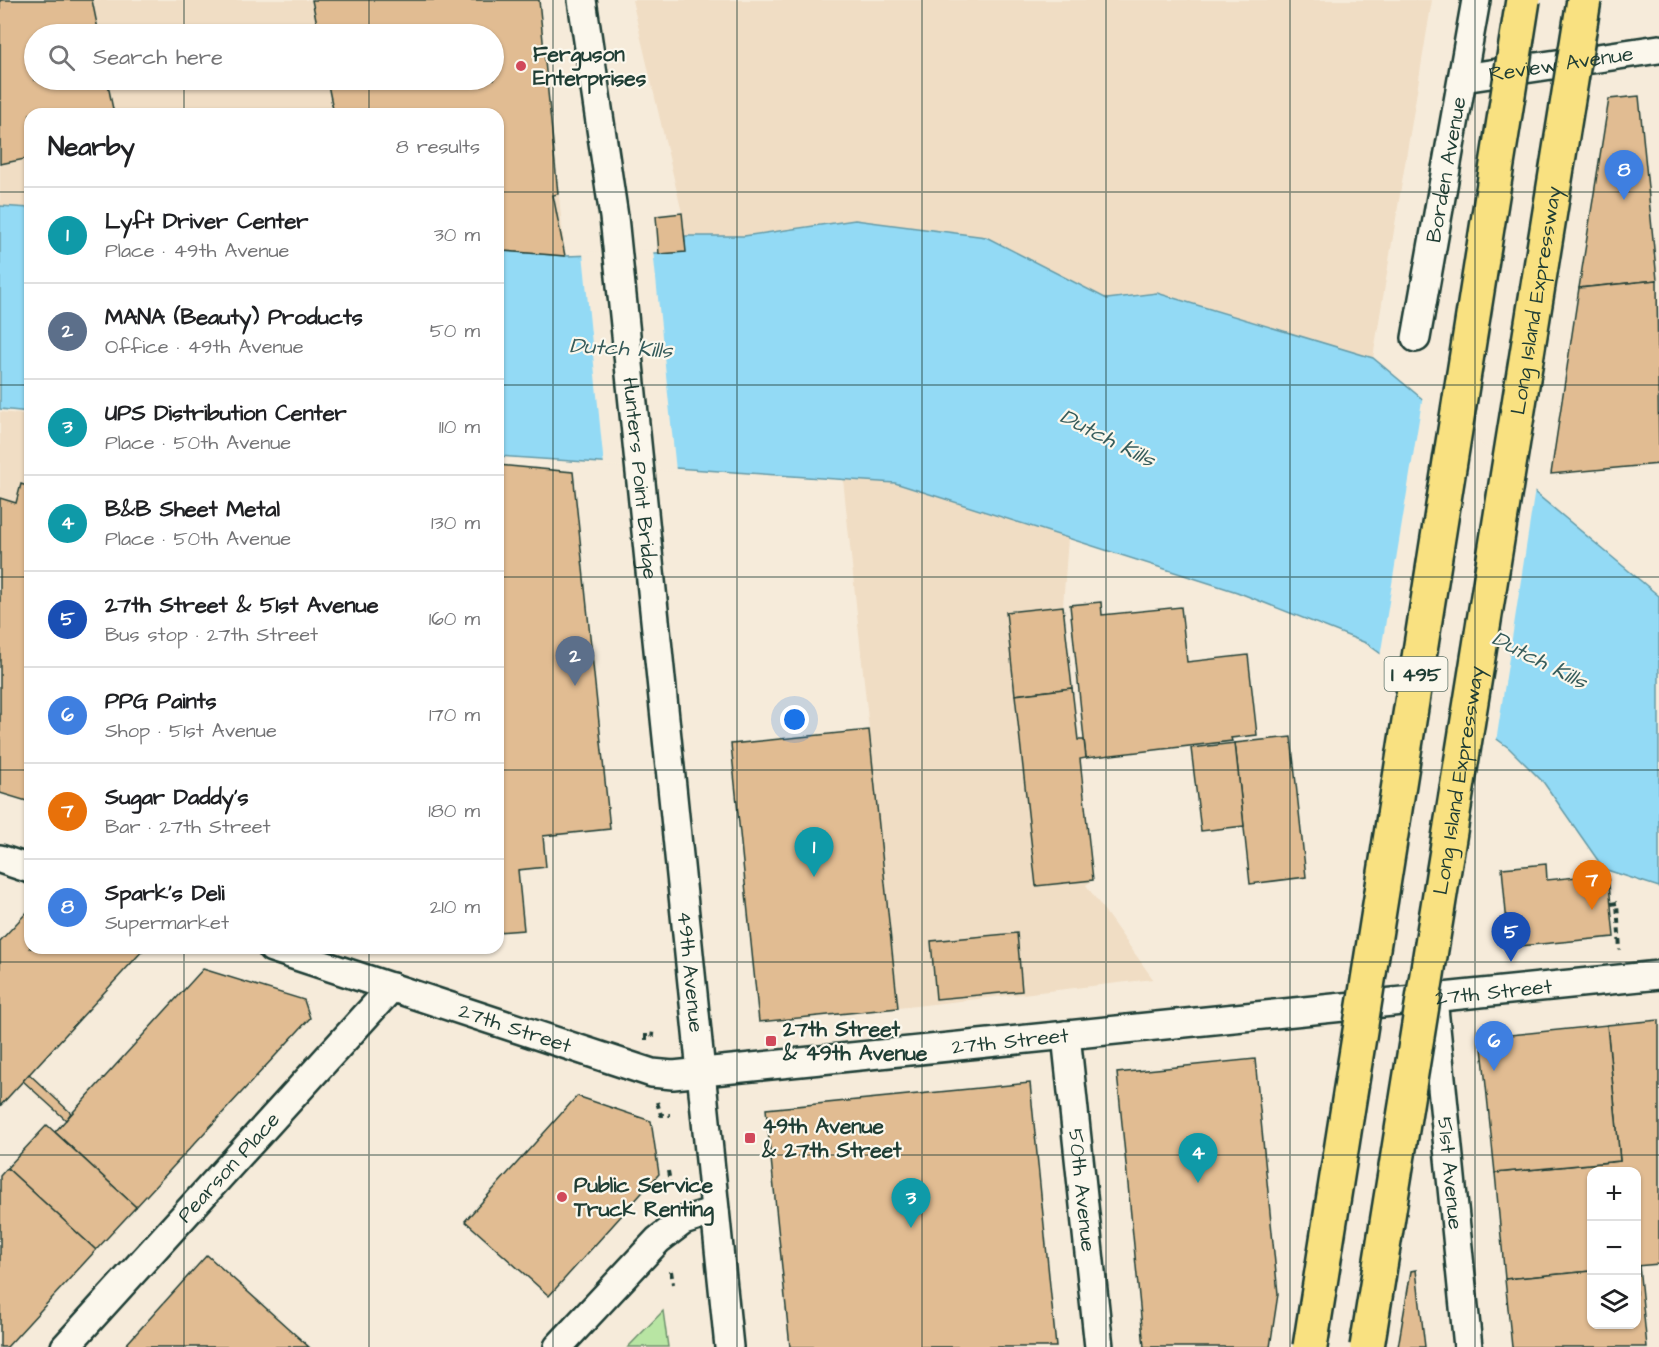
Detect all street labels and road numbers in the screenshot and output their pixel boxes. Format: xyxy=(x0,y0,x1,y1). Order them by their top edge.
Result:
street label: Review Avenue xyxy=(1487,39,1635,89)
street label: Borden Avenue xyxy=(1419,94,1474,245)
street label: Long Island Expressway xyxy=(1503,184,1571,417)
street label: Hunters Point Bridge xyxy=(615,376,665,581)
road number: I 495 xyxy=(1384,657,1448,691)
street label: Long Island Expressway xyxy=(1426,664,1494,897)
street label: 49th Avenue xyxy=(670,910,711,1034)
street label: 27th Street xyxy=(1434,972,1554,1013)
street label: 27th Street xyxy=(455,996,576,1061)
street label: 27th Street xyxy=(950,1021,1070,1062)
street label: Pearson Place xyxy=(171,1106,287,1229)
street label: 51st Avenue xyxy=(1430,1115,1470,1231)
street label: 50th Avenue xyxy=(1061,1127,1103,1253)

